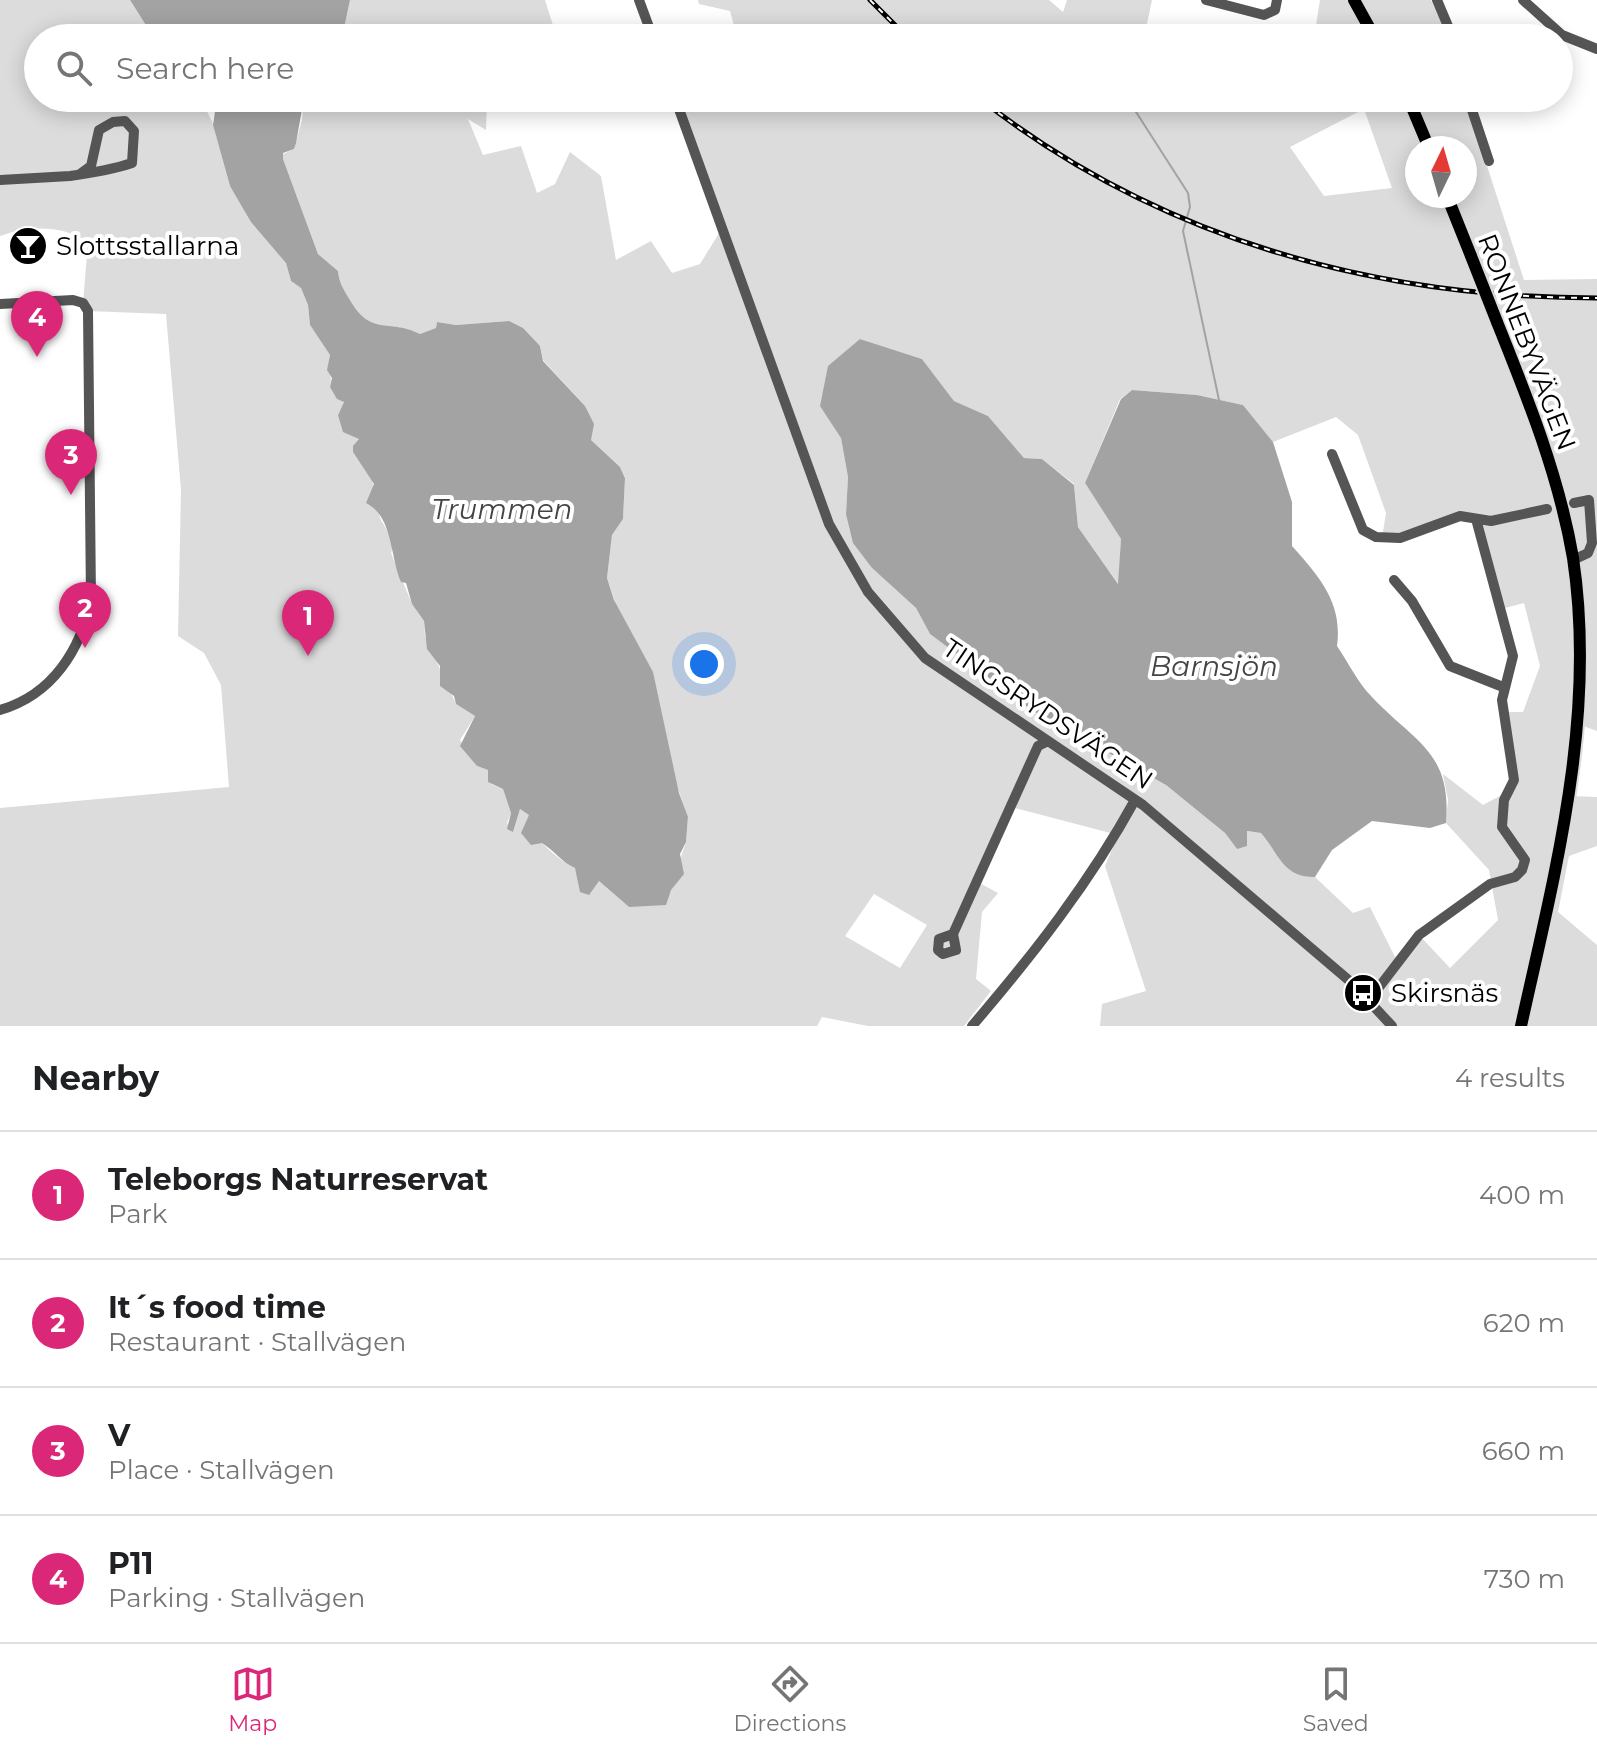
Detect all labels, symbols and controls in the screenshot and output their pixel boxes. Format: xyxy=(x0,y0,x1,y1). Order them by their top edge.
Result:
search box xyxy=(24,24,1573,112)
icon: search xyxy=(52,46,96,90)
text: Search here xyxy=(116,50,294,87)
north arrow xyxy=(1405,136,1477,208)
bar icon: Slottsstallarna xyxy=(7,225,49,267)
street label: RONNEBYVÄGEN xyxy=(1471,229,1583,455)
place label: Slottsstallarna xyxy=(56,230,239,262)
pin: 4 xyxy=(11,291,63,357)
pin: 3 xyxy=(45,429,97,495)
water label: Trummen xyxy=(432,492,572,526)
pin: 2 xyxy=(59,582,111,648)
pin: 1 xyxy=(282,590,334,656)
street label: TINGSRYDSVÄGEN xyxy=(937,632,1159,796)
your location xyxy=(684,644,724,684)
water label: Barnsjön xyxy=(1150,649,1278,683)
bus stop icon: Skirsnäs xyxy=(1342,972,1384,1014)
place label: Skirsnäs xyxy=(1391,977,1498,1009)
text: Nearby xyxy=(32,1057,159,1099)
text: 4 results xyxy=(1455,1062,1565,1094)
text: Teleborgs Naturreservat xyxy=(108,1161,488,1198)
text: 1 xyxy=(53,1179,63,1211)
text: 400 m xyxy=(1479,1179,1565,1211)
text: Park xyxy=(108,1198,167,1230)
text: It´s food time xyxy=(108,1289,326,1326)
text: 2 xyxy=(50,1307,66,1339)
text: 620 m xyxy=(1483,1307,1565,1339)
text: Restaurant · Stallvägen xyxy=(108,1326,406,1358)
text: V xyxy=(108,1417,130,1454)
text: 3 xyxy=(50,1435,66,1467)
text: 660 m xyxy=(1482,1435,1565,1467)
text: Place · Stallvägen xyxy=(108,1454,335,1486)
text: P11 xyxy=(108,1545,153,1582)
text: 4 xyxy=(49,1563,67,1595)
text: 730 m xyxy=(1484,1563,1565,1595)
text: Parking · Stallvägen xyxy=(108,1582,365,1614)
tab: Map xyxy=(228,1662,277,1737)
tab: Directions xyxy=(734,1662,846,1737)
tab: Saved xyxy=(1303,1662,1369,1737)

